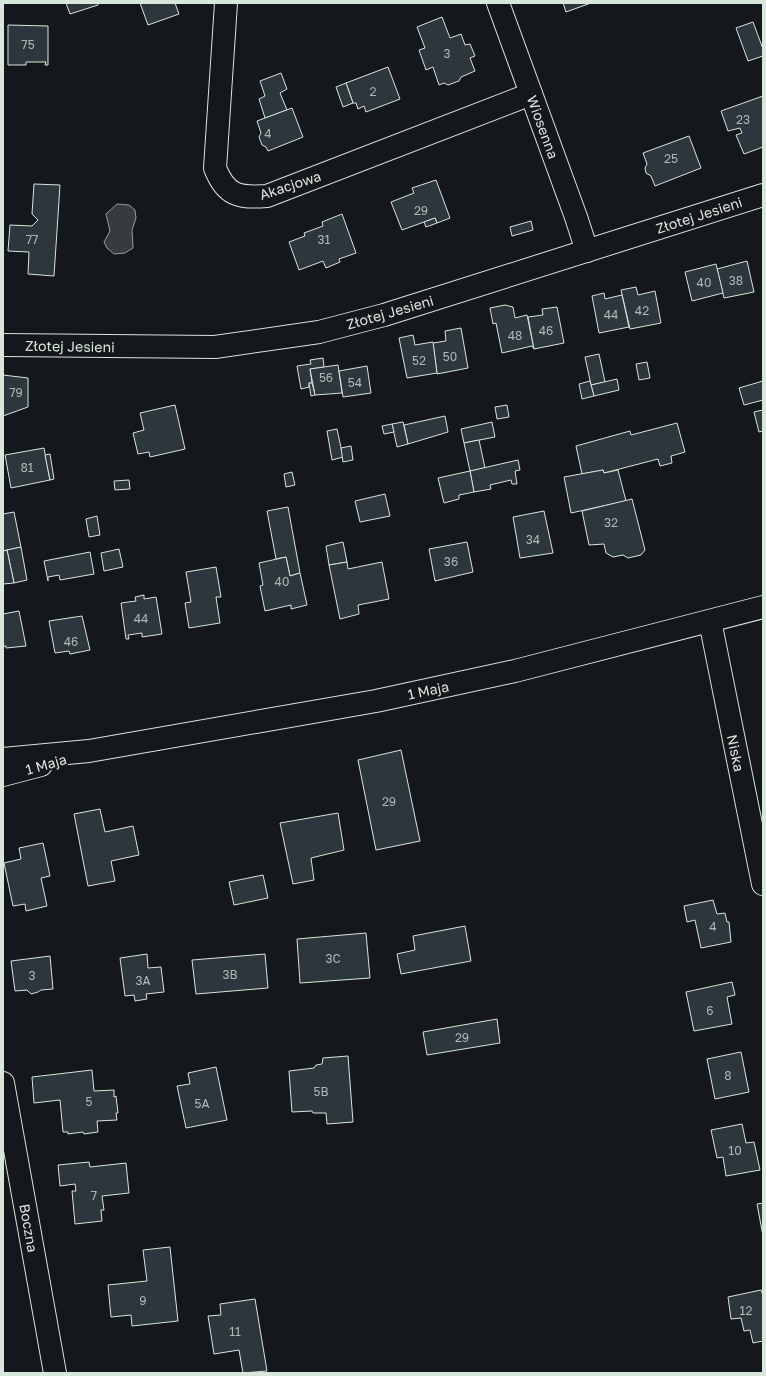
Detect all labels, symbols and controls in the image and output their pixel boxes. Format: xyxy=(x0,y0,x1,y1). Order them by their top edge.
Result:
house number: 75 xyxy=(21,37,35,52)
house number: 3 xyxy=(443,46,451,61)
house number: 2 xyxy=(370,84,377,99)
street label: Wiosenna xyxy=(524,93,562,161)
house number: 23 xyxy=(736,112,750,127)
house number: 4 xyxy=(264,126,272,141)
house number: 25 xyxy=(664,151,678,166)
street label: Akacjowa xyxy=(257,167,323,203)
street label: Złotej Jesieni xyxy=(654,193,744,237)
house number: 29 xyxy=(414,203,428,218)
house number: 77 xyxy=(26,232,38,247)
house number: 31 xyxy=(318,232,331,247)
house number: 38 xyxy=(729,273,743,288)
house number: 40 xyxy=(697,275,711,290)
street label: Złotej Jesieni xyxy=(344,291,436,333)
house number: 42 xyxy=(635,303,649,318)
house number: 44 xyxy=(604,307,618,322)
house number: 46 xyxy=(539,323,553,338)
house number: 48 xyxy=(508,328,522,343)
street label: Złotej Jesieni xyxy=(25,337,115,355)
house number: 50 xyxy=(443,349,457,364)
house number: 52 xyxy=(412,353,426,368)
house number: 56 xyxy=(319,370,333,385)
house number: 54 xyxy=(348,375,362,390)
house number: 79 xyxy=(9,385,23,400)
house number: 81 xyxy=(20,460,34,475)
house number: 32 xyxy=(604,515,618,530)
house number: 34 xyxy=(526,532,540,547)
house number: 36 xyxy=(444,554,458,569)
house number: 40 xyxy=(275,574,289,589)
house number: 44 xyxy=(134,611,148,626)
house number: 46 xyxy=(64,634,78,649)
street label: 1 Maja xyxy=(406,677,450,703)
street label: Niska xyxy=(724,733,748,773)
street label: 1 Maja xyxy=(24,750,68,778)
house number: 29 xyxy=(382,794,396,809)
house number: 4 xyxy=(709,919,717,934)
house number: 3C xyxy=(325,951,341,966)
house number: 3B xyxy=(222,967,238,982)
house number: 3 xyxy=(28,968,36,983)
house number: 3A xyxy=(135,973,151,988)
house number: 6 xyxy=(706,1003,714,1018)
house number: 29 xyxy=(455,1030,469,1045)
house number: 8 xyxy=(724,1068,732,1083)
house number: 5B xyxy=(313,1084,329,1099)
house number: 5 xyxy=(86,1094,93,1109)
house number: 5A xyxy=(194,1096,210,1111)
house number: 10 xyxy=(728,1143,742,1158)
house number: 7 xyxy=(91,1188,97,1203)
street label: Boczna xyxy=(16,1202,42,1254)
house number: 9 xyxy=(139,1293,147,1308)
house number: 12 xyxy=(740,1303,752,1318)
house number: 11 xyxy=(229,1324,241,1339)

